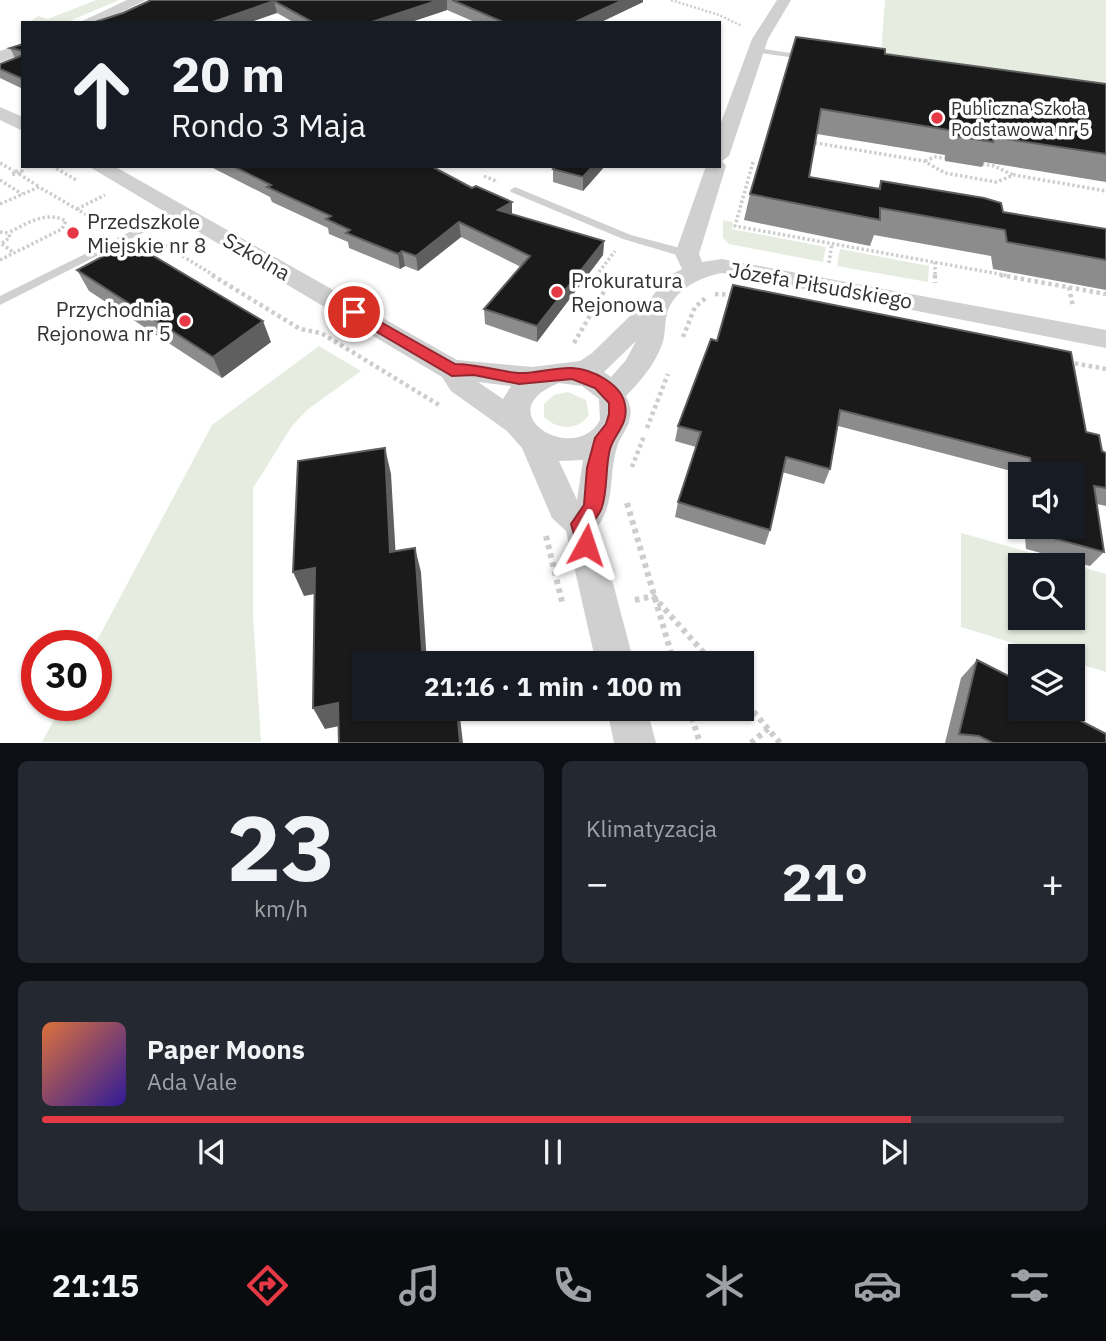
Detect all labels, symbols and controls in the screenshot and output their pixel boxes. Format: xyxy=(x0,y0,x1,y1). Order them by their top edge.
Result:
text: 20 m xyxy=(171,42,285,105)
icon: ahead xyxy=(56,49,147,140)
place label: Publiczna Szkoła Podstawowa nr 5 xyxy=(951,97,1090,141)
text: Rondo 3 Maja xyxy=(171,104,366,146)
marker: Publiczna Szkoła Podstawowa nr 5 xyxy=(929,110,945,126)
place label: Przedszkole Miejskie nr 8 xyxy=(87,207,206,259)
marker: Przedszkole Miejskie nr 8 xyxy=(65,225,81,241)
street label: Szkolna xyxy=(218,226,296,286)
street label: Józefa Piłsudskiego xyxy=(727,255,915,315)
place label: Prokuratura Rejonowa xyxy=(571,266,683,318)
pin xyxy=(324,282,384,342)
marker: Prokuratura Rejonowa xyxy=(549,284,565,300)
icon: arrive xyxy=(335,293,373,331)
place label: Przychodnia Rejonowa nr 5 xyxy=(36,295,171,347)
marker: Przychodnia Rejonowa nr 5 xyxy=(177,313,193,329)
map controls xyxy=(1008,462,1085,721)
button: sound xyxy=(1008,462,1085,539)
position arrow xyxy=(549,508,623,582)
button: search xyxy=(1008,553,1085,630)
speed limit sign: 30 xyxy=(21,630,112,721)
button: layers xyxy=(1008,644,1085,721)
text: 21:16 · 1 min · 100 m xyxy=(424,669,682,703)
text: 23 xyxy=(226,788,336,906)
text: Klimatyzacja xyxy=(586,813,717,843)
text: 21° xyxy=(782,848,868,915)
text: − xyxy=(586,858,609,907)
text: + xyxy=(1041,858,1064,907)
text: km/h xyxy=(254,893,308,923)
text: Paper Moons xyxy=(147,1032,305,1066)
text: Ada Vale xyxy=(147,1066,237,1096)
icon: previous xyxy=(193,1133,231,1171)
icon: pause xyxy=(534,1133,572,1171)
icon: next xyxy=(875,1133,913,1171)
icon: directions xyxy=(243,1261,292,1310)
icon: music xyxy=(395,1261,444,1310)
icon: phone xyxy=(548,1261,597,1310)
icon: climate xyxy=(700,1261,749,1310)
icon: car xyxy=(853,1261,902,1310)
icon: filters xyxy=(1005,1261,1054,1310)
text: 21:15 xyxy=(52,1264,139,1306)

